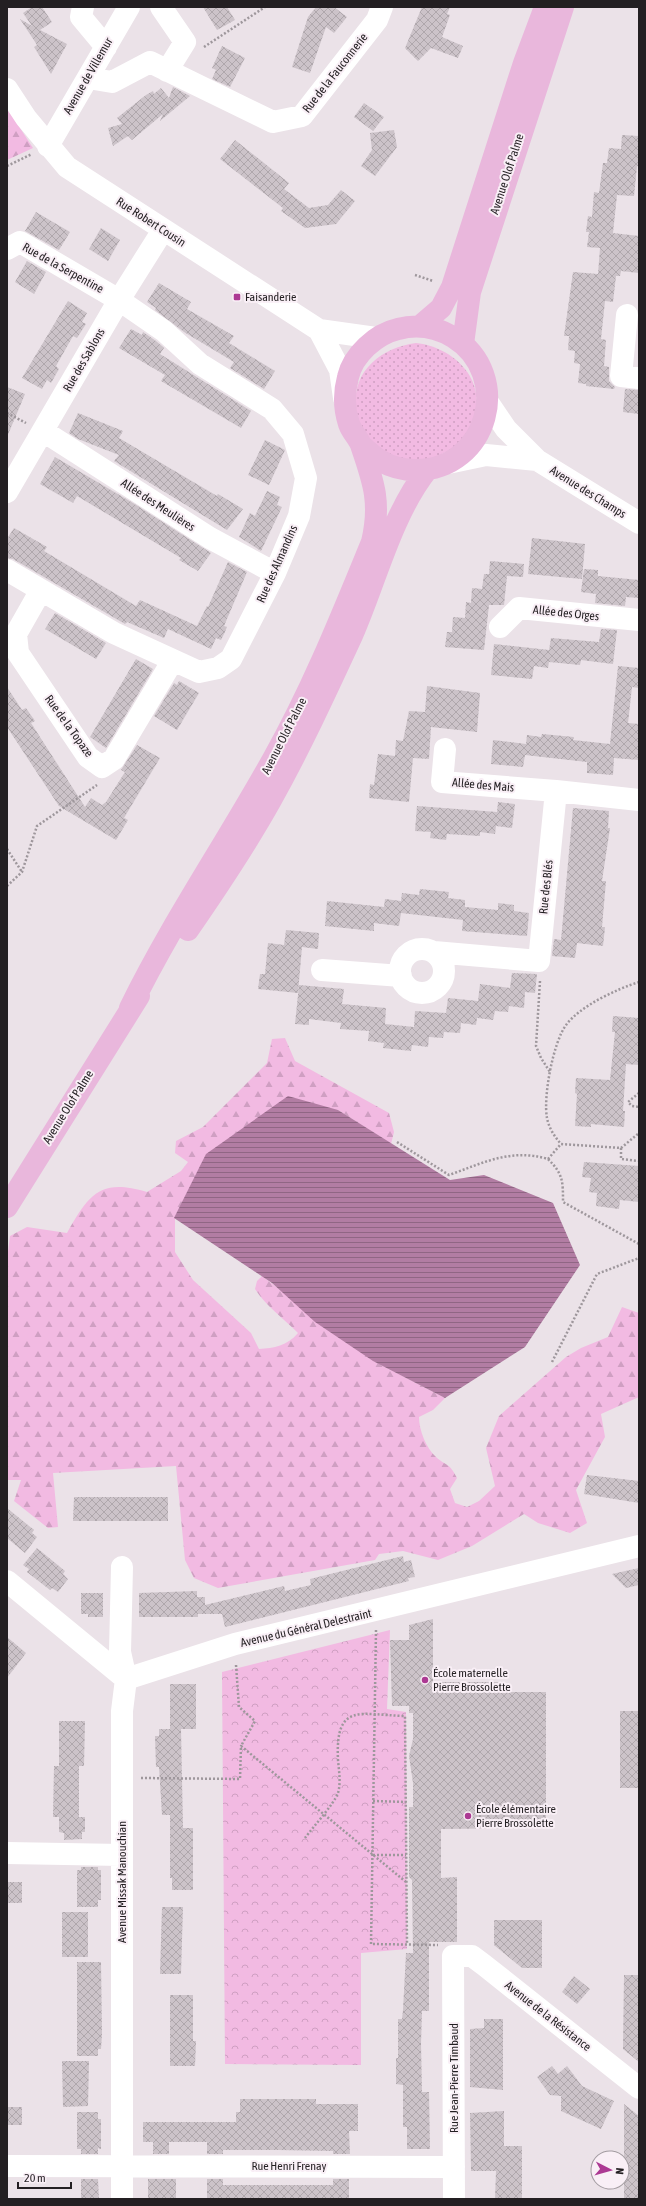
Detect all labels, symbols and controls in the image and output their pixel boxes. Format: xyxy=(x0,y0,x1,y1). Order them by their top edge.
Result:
street label: Rue de la Fauconnerie xyxy=(300,30,370,116)
street label: Avenue de Villemur xyxy=(60,35,116,117)
street label: Avenue Olof Palme xyxy=(487,132,527,216)
street label: Rue Robert Cousin xyxy=(114,194,188,250)
street label: Rue de la Serpentine xyxy=(20,240,106,296)
place label: Faisanderie xyxy=(245,290,296,304)
marker: Faisanderie xyxy=(232,292,242,302)
street label: Rue des Sablons xyxy=(60,326,108,394)
street label: Avenue des Champs xyxy=(547,463,629,521)
street label: Allée des Meulières xyxy=(118,476,198,534)
street label: Rue des Almandins xyxy=(254,523,300,605)
street label: Allée des Orges xyxy=(532,603,600,623)
street label: Rue de la Topaze xyxy=(42,692,96,760)
street label: Avenue Olof Palme xyxy=(259,695,309,777)
street label: Allée des Mais xyxy=(451,775,515,795)
street label: Rue des Blés xyxy=(536,859,556,915)
street label: Avenue Olof Palme xyxy=(40,1068,96,1146)
street label: Avenue du Général Delestraint xyxy=(239,1606,373,1650)
place label: École maternelle Pierre Brossolette xyxy=(433,1666,511,1694)
marker: École maternelle Pierre Brossolette xyxy=(420,1675,430,1685)
place label: École élémentaire Pierre Brossolette xyxy=(476,1802,556,1830)
marker: École élémentaire Pierre Brossolette xyxy=(463,1811,473,1821)
street label: Avenue Missak Manouchian xyxy=(115,1821,129,1943)
street label: Avenue de la Résistance xyxy=(502,1978,594,2054)
street label: Rue Jean-Pierre Timbaud xyxy=(447,2023,461,2133)
north arrow xyxy=(590,2150,630,2190)
street label: Rue Henri Frenay xyxy=(251,2159,327,2173)
scale bar xyxy=(18,2164,71,2190)
text: N xyxy=(614,2167,626,2175)
text: 20 m xyxy=(24,2171,46,2185)

